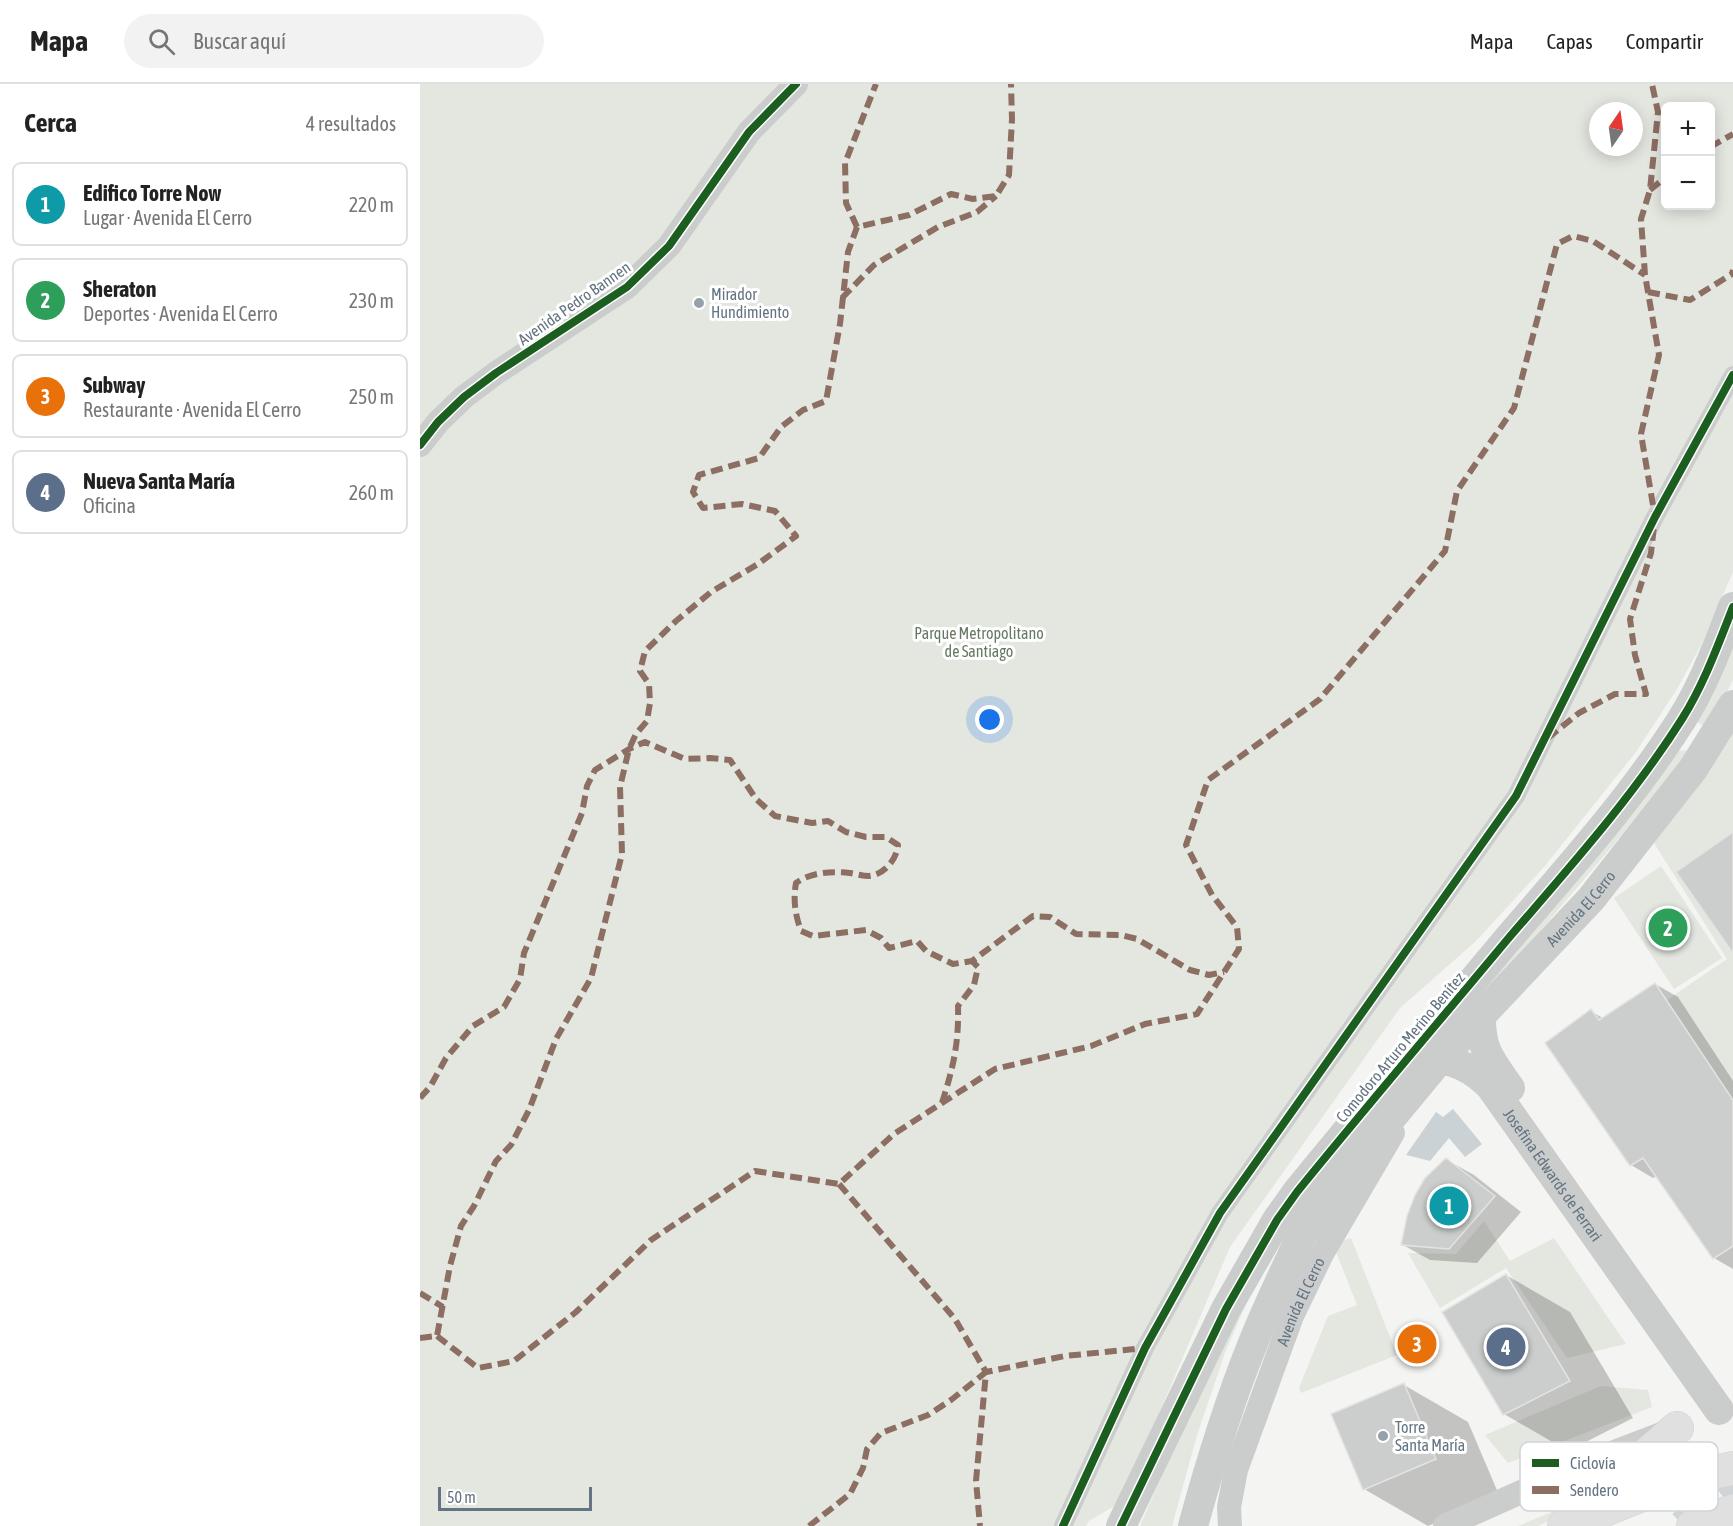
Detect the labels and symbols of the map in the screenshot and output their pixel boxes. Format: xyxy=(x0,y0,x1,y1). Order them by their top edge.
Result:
north arrow xyxy=(1589,102,1643,156)
street label: Avenida Pedro Bannen xyxy=(515,258,633,348)
place label: Mirador Hundimiento xyxy=(711,285,789,321)
marker: Mirador Hundimiento xyxy=(692,296,706,310)
park label: Parque Metropolitano de Santiago xyxy=(914,624,1044,661)
your location xyxy=(975,705,1004,734)
street label: Avenida El Cerro xyxy=(1542,867,1619,950)
pin: 2 xyxy=(1648,906,1688,950)
street label: Comodoro Arturo Merino Benítez xyxy=(1332,968,1468,1126)
street label: Josefina Edwards de Ferrari xyxy=(1500,1105,1606,1245)
pin: 1 xyxy=(1430,1184,1468,1228)
street label: Avenida El Cerro xyxy=(1273,1255,1328,1348)
pin: 3 xyxy=(1398,1322,1436,1366)
pin: 4 xyxy=(1486,1324,1526,1370)
place label: Torre Santa María xyxy=(1395,1418,1465,1454)
marker: Torre Santa María xyxy=(1376,1429,1390,1443)
legend xyxy=(1520,1442,1718,1511)
text: Ciclovía xyxy=(1570,1454,1616,1472)
text: Sendero xyxy=(1570,1481,1619,1499)
scale bar xyxy=(438,1484,592,1512)

